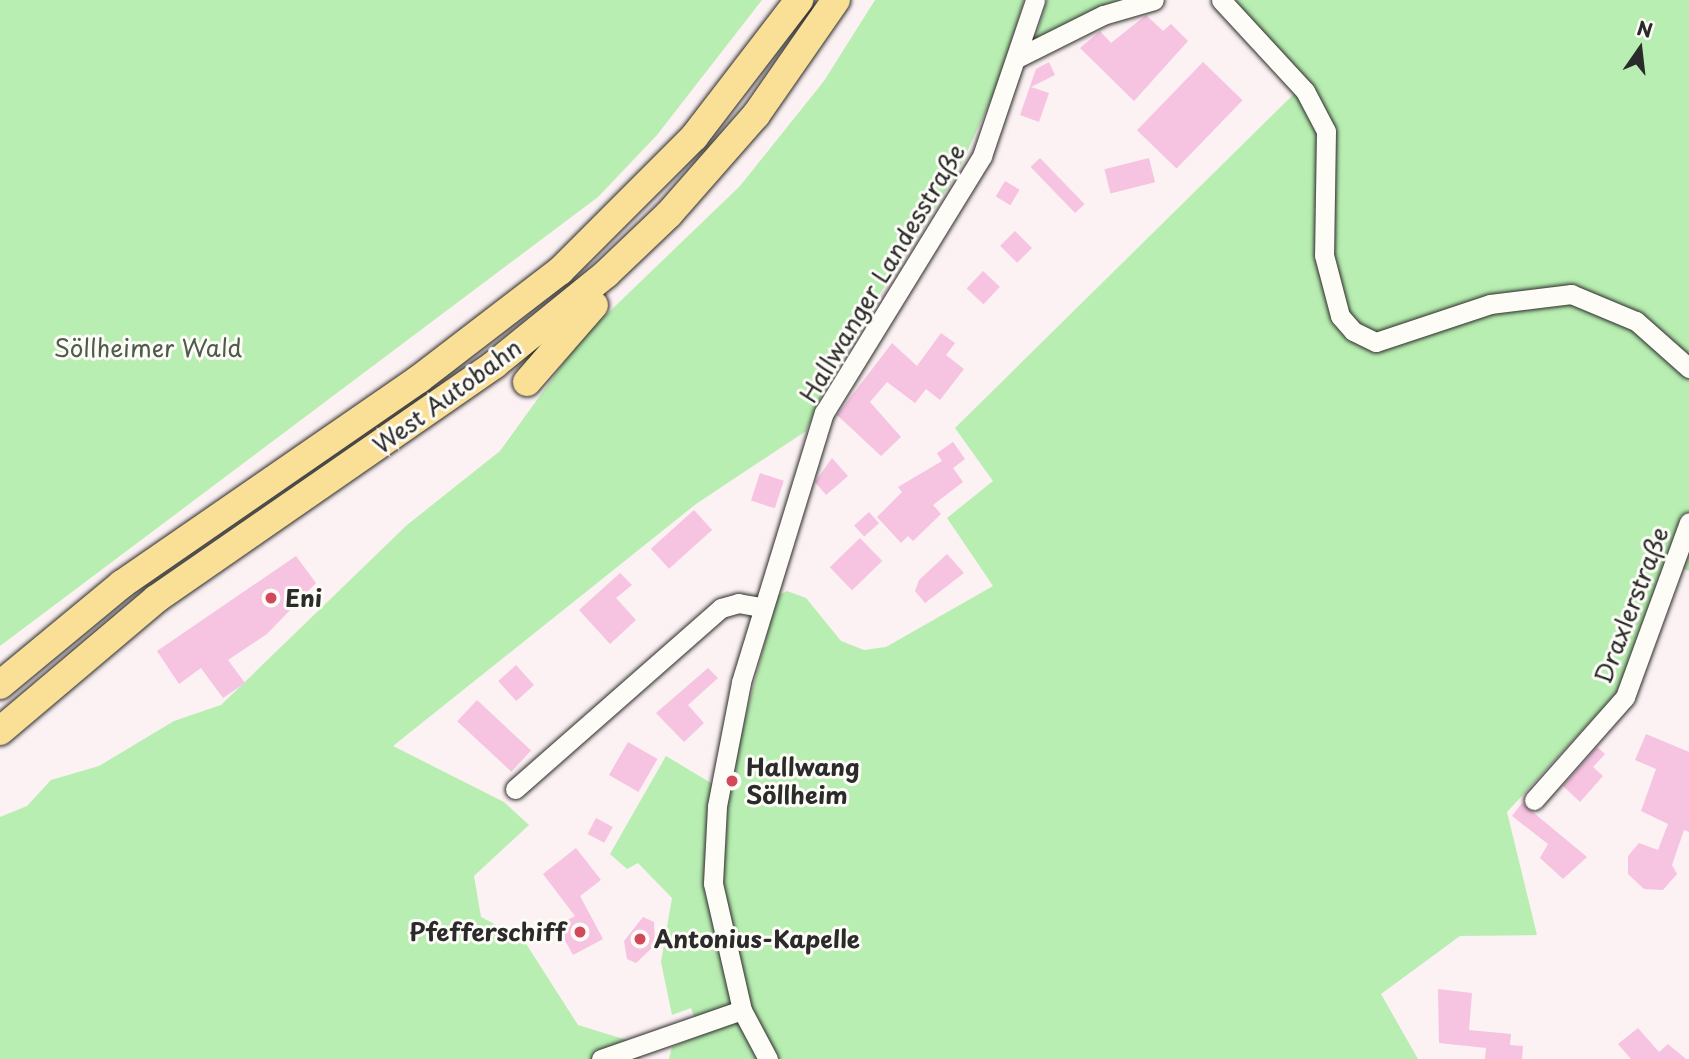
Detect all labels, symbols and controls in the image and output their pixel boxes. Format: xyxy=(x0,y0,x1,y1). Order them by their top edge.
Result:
text: N xyxy=(1634,13,1656,44)
north arrow xyxy=(1605,14,1675,84)
street label: Hallwanger Landesstraße xyxy=(794,139,970,407)
street label: West Autobahn xyxy=(367,332,527,460)
park label: Söllheimer Wald xyxy=(53,334,243,362)
street label: Draxlerstraße xyxy=(1588,523,1674,687)
place label: Eni xyxy=(285,584,322,612)
marker: Eni xyxy=(263,590,279,606)
place label: Hallwang Söllheim xyxy=(746,753,860,809)
marker: Hallwang Söllheim xyxy=(724,773,740,789)
place label: Pfefferschiff xyxy=(409,918,566,946)
marker: Pfefferschiff xyxy=(572,924,588,940)
place label: Antonius-Kapelle xyxy=(654,925,860,953)
marker: Antonius-Kapelle xyxy=(632,931,648,947)

